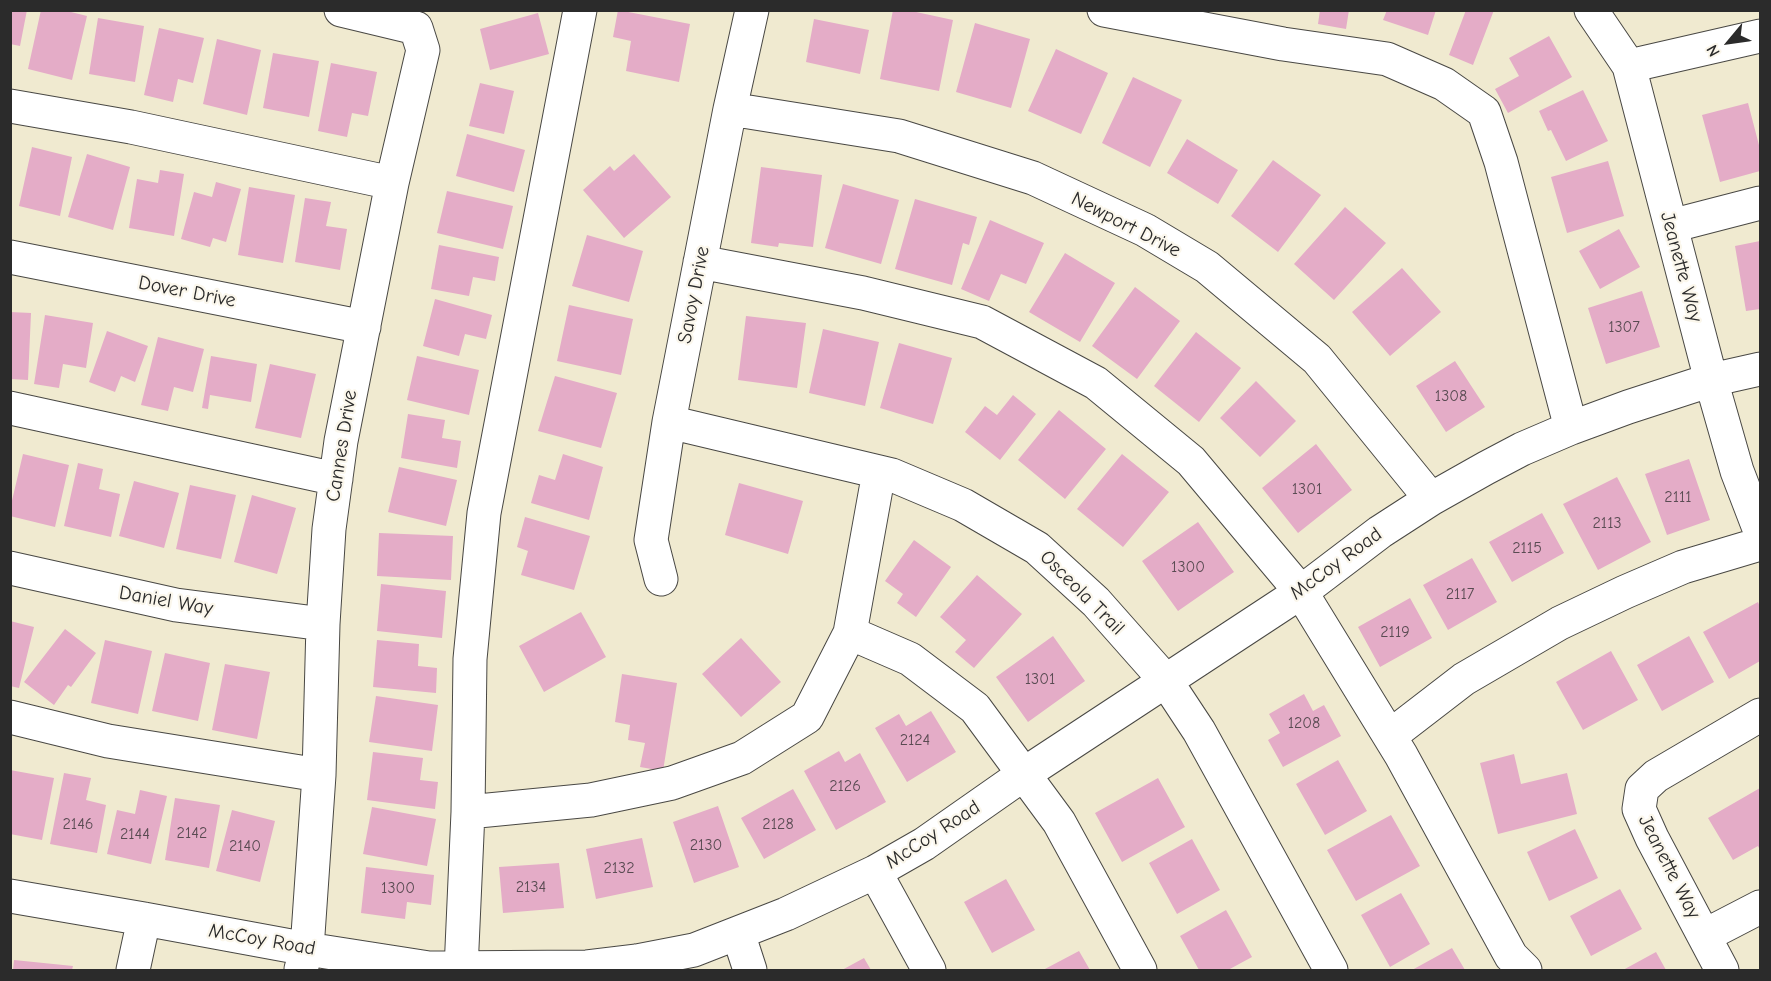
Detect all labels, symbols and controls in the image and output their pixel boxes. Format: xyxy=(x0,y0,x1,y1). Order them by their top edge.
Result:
north arrow xyxy=(1699,12,1759,72)
text: N xyxy=(1703,42,1724,60)
street label: Newport Drive xyxy=(1067,187,1185,263)
street label: Jeanette Way xyxy=(1655,209,1707,325)
street label: Savoy Drive xyxy=(673,244,715,346)
street label: Dover Drive xyxy=(136,271,238,313)
house number: 1307 xyxy=(1608,317,1640,337)
house number: 1308 xyxy=(1435,386,1467,406)
street label: Cannes Drive xyxy=(321,388,363,504)
house number: 1301 xyxy=(1292,479,1322,499)
house number: 2111 xyxy=(1664,487,1692,507)
house number: 2113 xyxy=(1592,513,1622,533)
street label: McCoy Road xyxy=(1285,523,1387,605)
house number: 2115 xyxy=(1512,538,1542,558)
street label: Osceola Trail xyxy=(1035,546,1129,640)
house number: 1300 xyxy=(1171,557,1205,577)
street label: Daniel Way xyxy=(117,581,215,621)
house number: 2117 xyxy=(1446,584,1474,604)
house number: 2119 xyxy=(1380,622,1410,642)
house number: 1301 xyxy=(1025,669,1055,689)
house number: 1208 xyxy=(1288,713,1320,733)
house number: 2124 xyxy=(900,730,930,750)
house number: 2126 xyxy=(829,776,861,796)
street label: McCoy Road xyxy=(881,796,985,874)
street label: Jeanette Way xyxy=(1633,811,1705,923)
house number: 2146 xyxy=(62,814,94,834)
house number: 2128 xyxy=(762,814,794,834)
house number: 2142 xyxy=(177,823,207,843)
house number: 2144 xyxy=(120,824,150,844)
house number: 2130 xyxy=(690,835,722,855)
house number: 2140 xyxy=(229,836,261,856)
house number: 2132 xyxy=(603,858,635,878)
house number: 2134 xyxy=(516,877,546,897)
house number: 1300 xyxy=(381,878,415,898)
street label: McCoy Road xyxy=(207,919,317,961)

